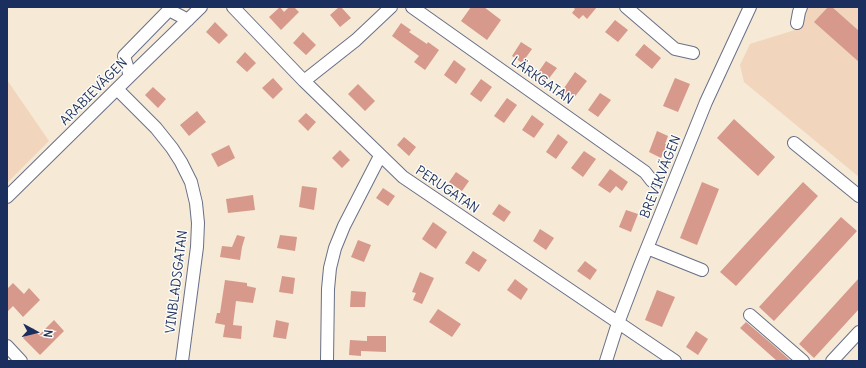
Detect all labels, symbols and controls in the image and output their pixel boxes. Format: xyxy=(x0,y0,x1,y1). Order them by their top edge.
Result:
street label: LÄRKGATAN xyxy=(508,54,576,108)
street label: ARABIEVÄGEN xyxy=(57,55,131,129)
street label: BREVIKVÄGEN xyxy=(637,133,685,221)
street label: PERUGATAN xyxy=(412,163,482,217)
street label: VINBLADSGATAN xyxy=(163,230,191,334)
north arrow xyxy=(16,312,56,352)
text: N xyxy=(41,329,55,338)

